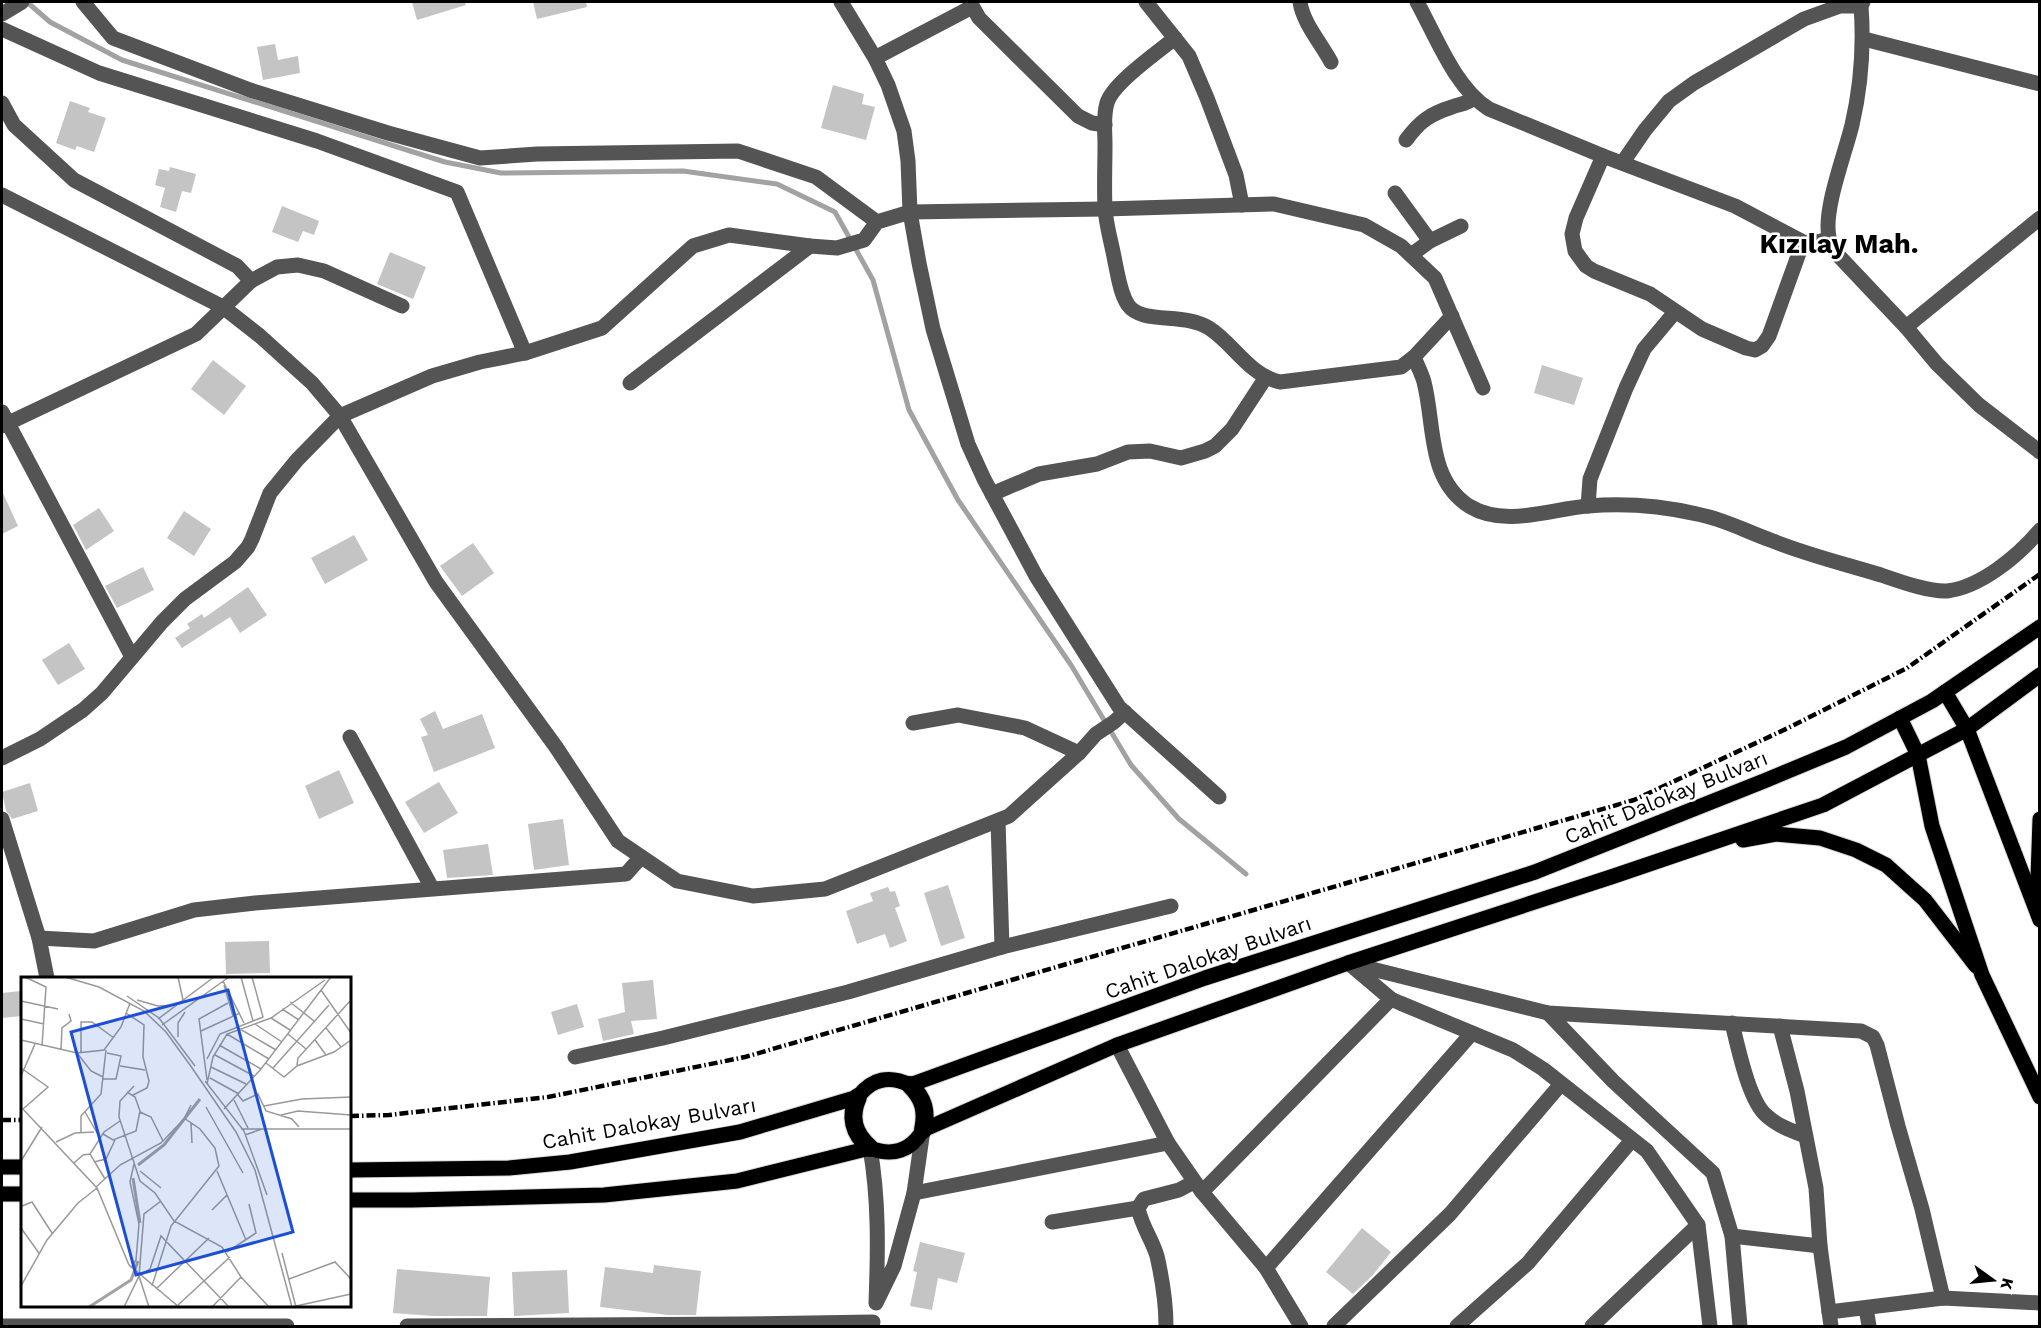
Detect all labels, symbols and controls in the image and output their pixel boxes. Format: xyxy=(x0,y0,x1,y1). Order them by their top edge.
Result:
district label: Kızılay Mah. xyxy=(1759,228,1919,260)
street label: Cahit Dalokay Bulvarı xyxy=(1561,745,1771,849)
street label: Cahit Dalokay Bulvarı xyxy=(1101,910,1315,1004)
inset map xyxy=(21,977,351,1307)
street label: Cahit Dalokay Bulvarı xyxy=(540,1092,758,1154)
north arrow xyxy=(1963,1250,2023,1310)
text: K xyxy=(1996,1276,2018,1292)

